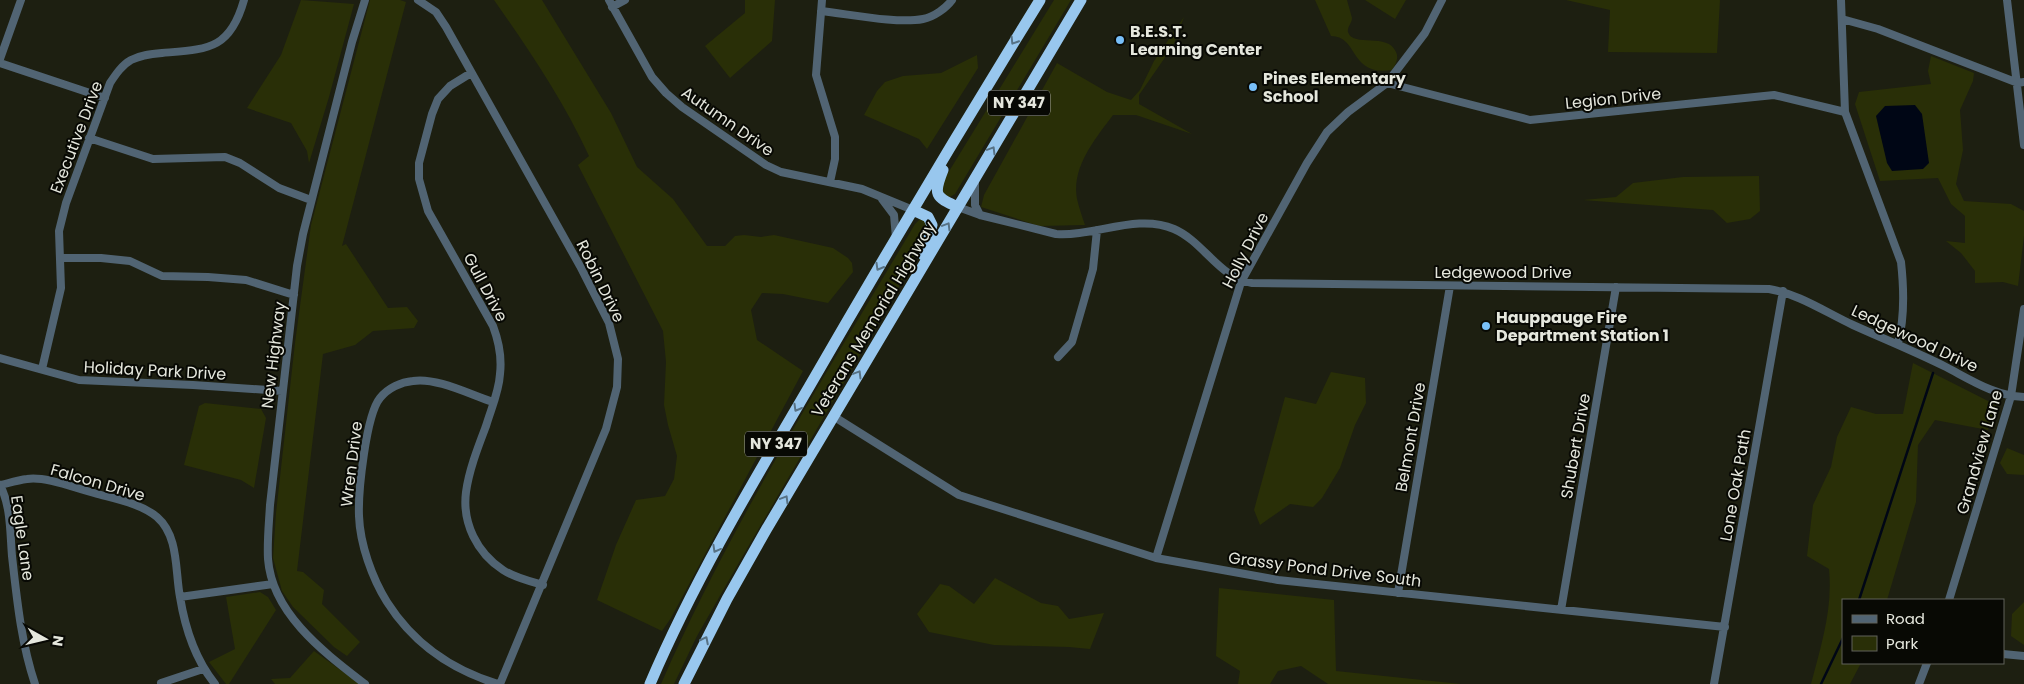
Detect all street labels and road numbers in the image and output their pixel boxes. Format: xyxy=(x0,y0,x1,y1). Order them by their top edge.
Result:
street label: Executive Drive xyxy=(44,78,109,197)
street label: Autumn Drive xyxy=(677,81,779,162)
street label: Legion Drive xyxy=(1564,82,1662,115)
road number: NY 347 xyxy=(988,90,1050,116)
street label: Holly Drive xyxy=(1216,208,1274,292)
street label: Veterans Memorial Highway xyxy=(806,217,941,421)
street label: Robin Drive xyxy=(571,236,631,326)
street label: Gull Drive xyxy=(458,249,513,326)
street label: Ledgewood Drive xyxy=(1434,261,1572,284)
street label: Ledgewood Drive xyxy=(1848,299,1982,378)
street label: New Highway xyxy=(256,300,291,410)
street label: Holiday Park Drive xyxy=(83,355,227,386)
street label: Belmont Drive xyxy=(1390,380,1431,494)
street label: Grandview Lane xyxy=(1951,387,2008,517)
street label: Shubert Drive xyxy=(1555,391,1596,501)
street label: Wren Drive xyxy=(335,420,368,508)
street label: Lone Oak Path xyxy=(1714,427,1757,543)
road number: NY 347 xyxy=(745,432,807,456)
street label: Falcon Drive xyxy=(48,458,148,507)
street label: Eagle Lane xyxy=(5,494,40,582)
street label: Grassy Pond Drive South xyxy=(1227,546,1423,593)

